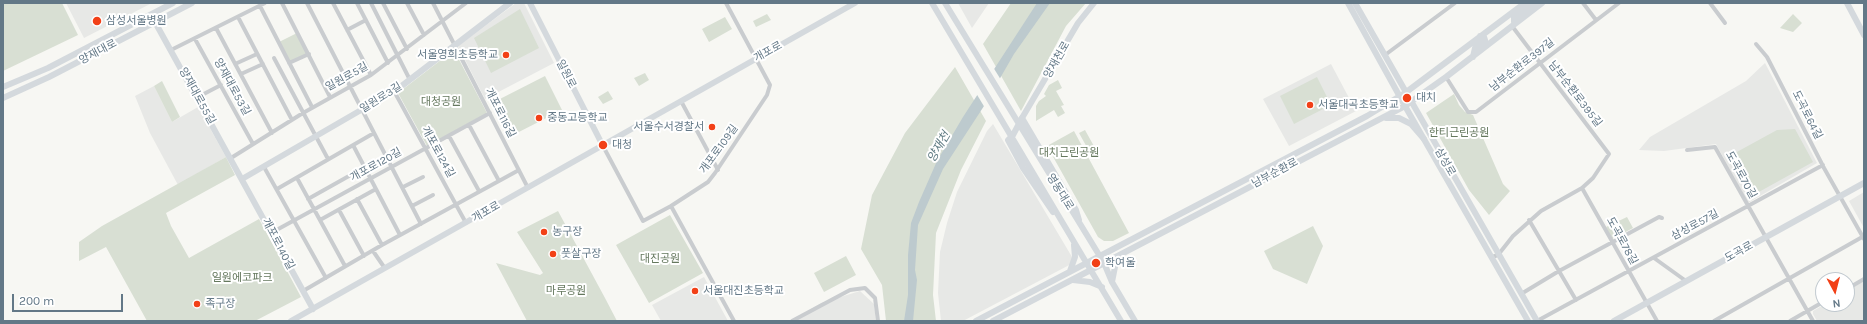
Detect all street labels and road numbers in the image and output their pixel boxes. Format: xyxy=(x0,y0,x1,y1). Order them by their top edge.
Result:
street label: 남부순환로397길 xyxy=(1487,36,1557,94)
street label: 양재대로 xyxy=(77,37,119,67)
street label: 개포로 xyxy=(752,39,784,65)
street label: 양재천로 xyxy=(1041,39,1073,81)
street label: 양재대로53길 xyxy=(211,56,253,118)
street label: 일원로 xyxy=(553,57,579,91)
street label: 남부순환로395길 xyxy=(1545,58,1605,130)
street label: 일원로5길 xyxy=(323,60,371,94)
street label: 양재대로55길 xyxy=(176,65,218,127)
street label: 일원로3길 xyxy=(358,80,404,116)
street label: 개포로116길 xyxy=(482,86,518,140)
street label: 도곡로64길 xyxy=(1789,88,1825,142)
street label: 개포로109길 xyxy=(697,122,741,176)
street label: 개포로124길 xyxy=(418,124,458,180)
street label: 개포로120길 xyxy=(348,145,404,185)
street label: 삼성로 xyxy=(1432,146,1458,178)
street label: 도곡로70길 xyxy=(1723,149,1759,201)
street label: 남부순환로 xyxy=(1250,155,1300,191)
street label: 영동대로 xyxy=(1044,171,1076,213)
street label: 개포로 xyxy=(470,199,502,225)
street label: 삼성로57길 xyxy=(1669,207,1721,243)
street label: 도곡로78길 xyxy=(1604,215,1640,267)
street label: 개포로140길 xyxy=(259,216,297,272)
street label: 도곡로 xyxy=(1723,239,1755,265)

